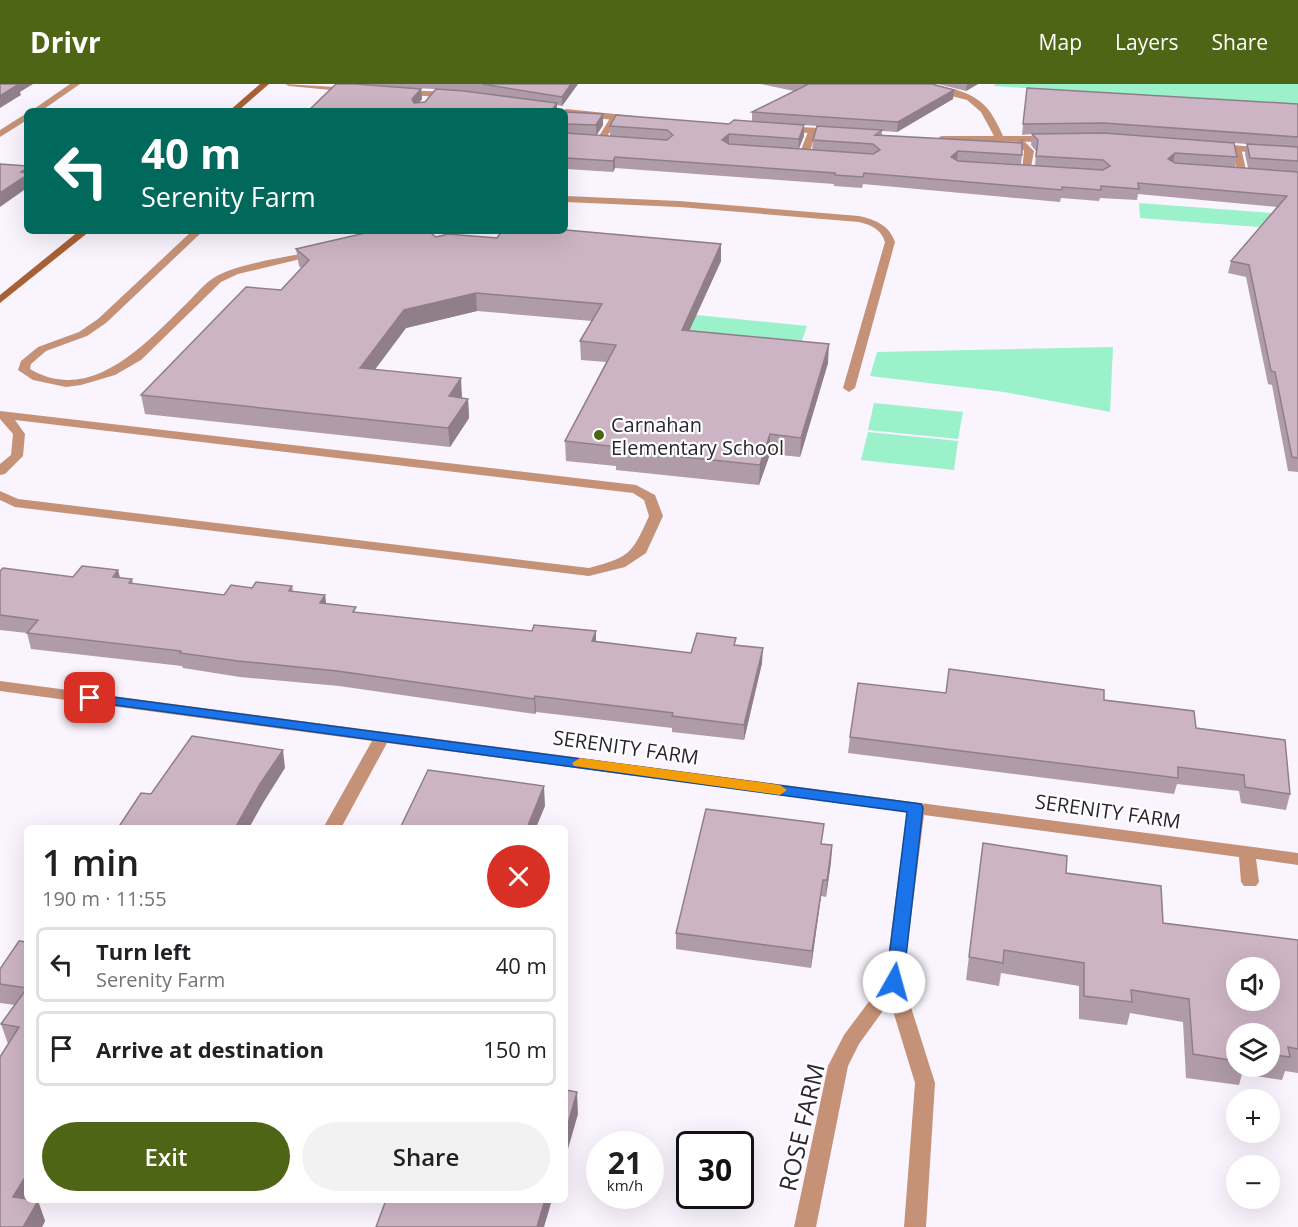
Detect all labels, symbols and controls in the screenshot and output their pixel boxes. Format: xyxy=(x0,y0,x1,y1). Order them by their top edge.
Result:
text: Drivr xyxy=(30,23,101,61)
text: Map xyxy=(1039,28,1082,56)
text: Layers xyxy=(1115,28,1179,56)
text: Share xyxy=(1212,28,1268,56)
text: 40 m xyxy=(141,124,241,181)
icon: left xyxy=(42,132,120,210)
text: Serenity Farm xyxy=(141,178,316,215)
place label: Carnahan Elementary School xyxy=(611,411,784,461)
marker: Carnahan Elementary School xyxy=(592,428,606,442)
pin xyxy=(64,672,115,723)
icon: arrive xyxy=(73,681,106,714)
street label: SERENITY FARM xyxy=(551,723,701,771)
street label: SERENITY FARM xyxy=(1033,787,1183,835)
text: 1 min xyxy=(42,838,139,887)
button: close xyxy=(487,845,550,908)
text: 190 m · 11:55 xyxy=(42,885,167,912)
text: Turn left xyxy=(96,936,191,966)
icon: left xyxy=(45,948,78,981)
text: 40 m xyxy=(496,950,547,980)
position arrow xyxy=(862,950,926,1014)
map controls xyxy=(1226,957,1280,1209)
button: sound xyxy=(1226,957,1280,1011)
text: Serenity Farm xyxy=(96,966,225,993)
button: layers xyxy=(1226,1023,1280,1077)
icon: arrive xyxy=(45,1032,78,1065)
text: Arrive at destination xyxy=(96,1034,324,1064)
text: 150 m xyxy=(483,1034,547,1064)
street label: ROSE FARM xyxy=(770,1060,832,1194)
button: + xyxy=(1226,1089,1280,1143)
button: Exit xyxy=(42,1122,290,1191)
button: Share xyxy=(302,1122,550,1191)
speed limit sign: 30 xyxy=(676,1131,754,1209)
text: 21 xyxy=(608,1142,642,1183)
button: − xyxy=(1226,1155,1280,1209)
text: km/h xyxy=(607,1175,643,1195)

